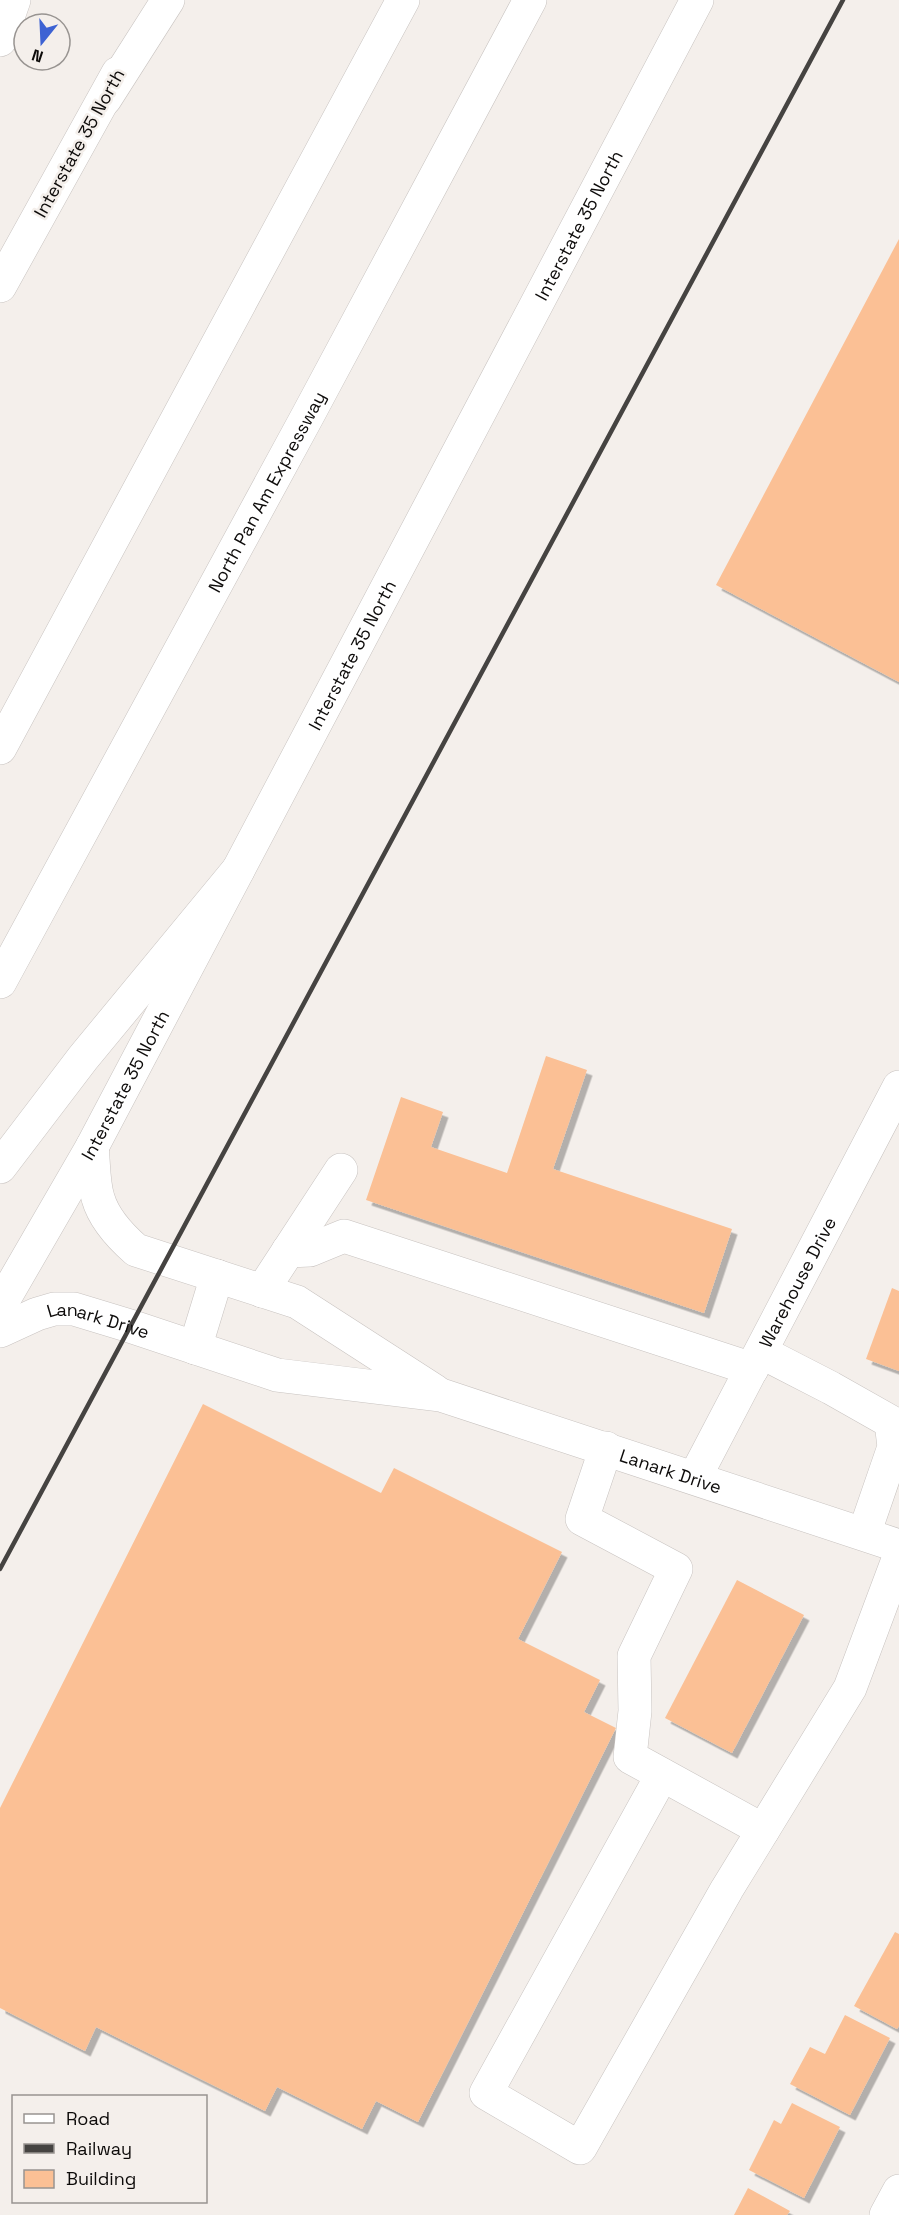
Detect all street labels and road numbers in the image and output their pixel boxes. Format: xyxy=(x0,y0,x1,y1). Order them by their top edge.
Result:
street label: Interstate 35 North xyxy=(29,65,129,221)
street label: Interstate 35 North xyxy=(529,146,627,304)
street label: North Pan Am Expressway xyxy=(202,387,330,596)
street label: Interstate 35 North xyxy=(303,576,401,734)
street label: Interstate 35 North xyxy=(76,1006,174,1164)
street label: Warehouse Drive xyxy=(753,1213,841,1351)
street label: Lanark Drive xyxy=(44,1297,153,1343)
street label: Lanark Drive xyxy=(617,1443,725,1498)

